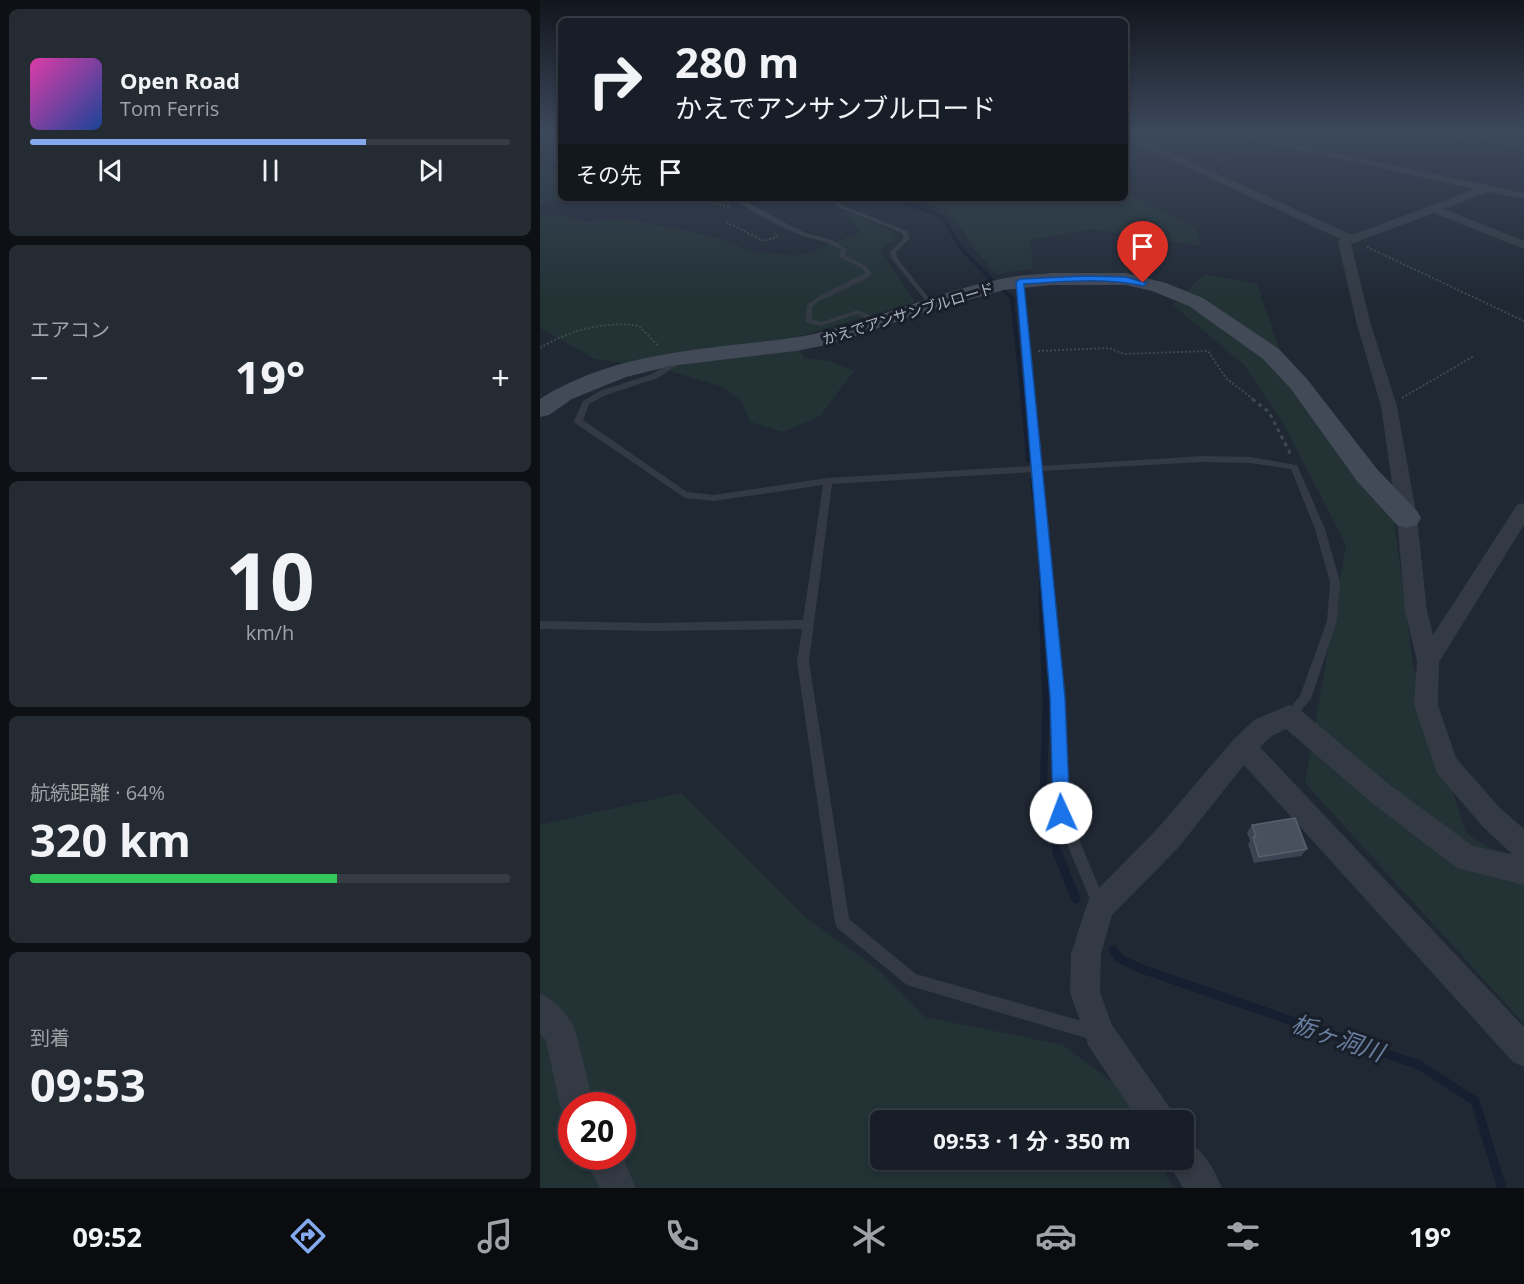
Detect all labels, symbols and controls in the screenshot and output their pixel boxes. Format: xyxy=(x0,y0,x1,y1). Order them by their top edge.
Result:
text: 280 m xyxy=(675,33,799,90)
icon: right xyxy=(576,42,654,120)
text: Open Road xyxy=(120,65,240,95)
text: かえでアンサンブルロード xyxy=(675,89,996,126)
text: Tom Ferris xyxy=(120,95,219,122)
icon: previous xyxy=(94,154,127,187)
icon: pause xyxy=(254,154,287,187)
icon: next xyxy=(414,154,447,187)
icon: arrive xyxy=(654,156,687,189)
text: その先 xyxy=(576,159,642,189)
pin xyxy=(1117,221,1168,283)
icon: arrive xyxy=(1126,230,1159,263)
street label: かえでアンサンブルロード xyxy=(820,277,996,349)
text: エアコン xyxy=(30,316,110,343)
text: 19° xyxy=(235,346,305,407)
text: − xyxy=(30,355,49,400)
text: + xyxy=(491,355,510,400)
text: 10 xyxy=(225,527,315,633)
text: km/h xyxy=(246,619,294,646)
text: 航続距離 · 64% xyxy=(30,779,165,806)
position arrow xyxy=(1029,781,1093,845)
text: 320 km xyxy=(30,809,191,870)
water label: 栃ヶ洞川 xyxy=(1287,1006,1392,1069)
text: 到着 xyxy=(30,1024,70,1051)
text: 09:53 xyxy=(30,1054,146,1115)
speed limit sign: 20 xyxy=(558,1092,636,1170)
text: 09:53 · 1 分 · 350 m xyxy=(933,1125,1131,1155)
icon: directions xyxy=(287,1215,329,1257)
icon: music xyxy=(474,1215,516,1257)
icon: phone xyxy=(661,1215,703,1257)
icon: climate xyxy=(848,1215,890,1257)
icon: car xyxy=(1035,1215,1077,1257)
icon: filters xyxy=(1222,1215,1264,1257)
text: 09:52 xyxy=(73,1218,142,1255)
text: 19° xyxy=(1409,1218,1451,1255)

